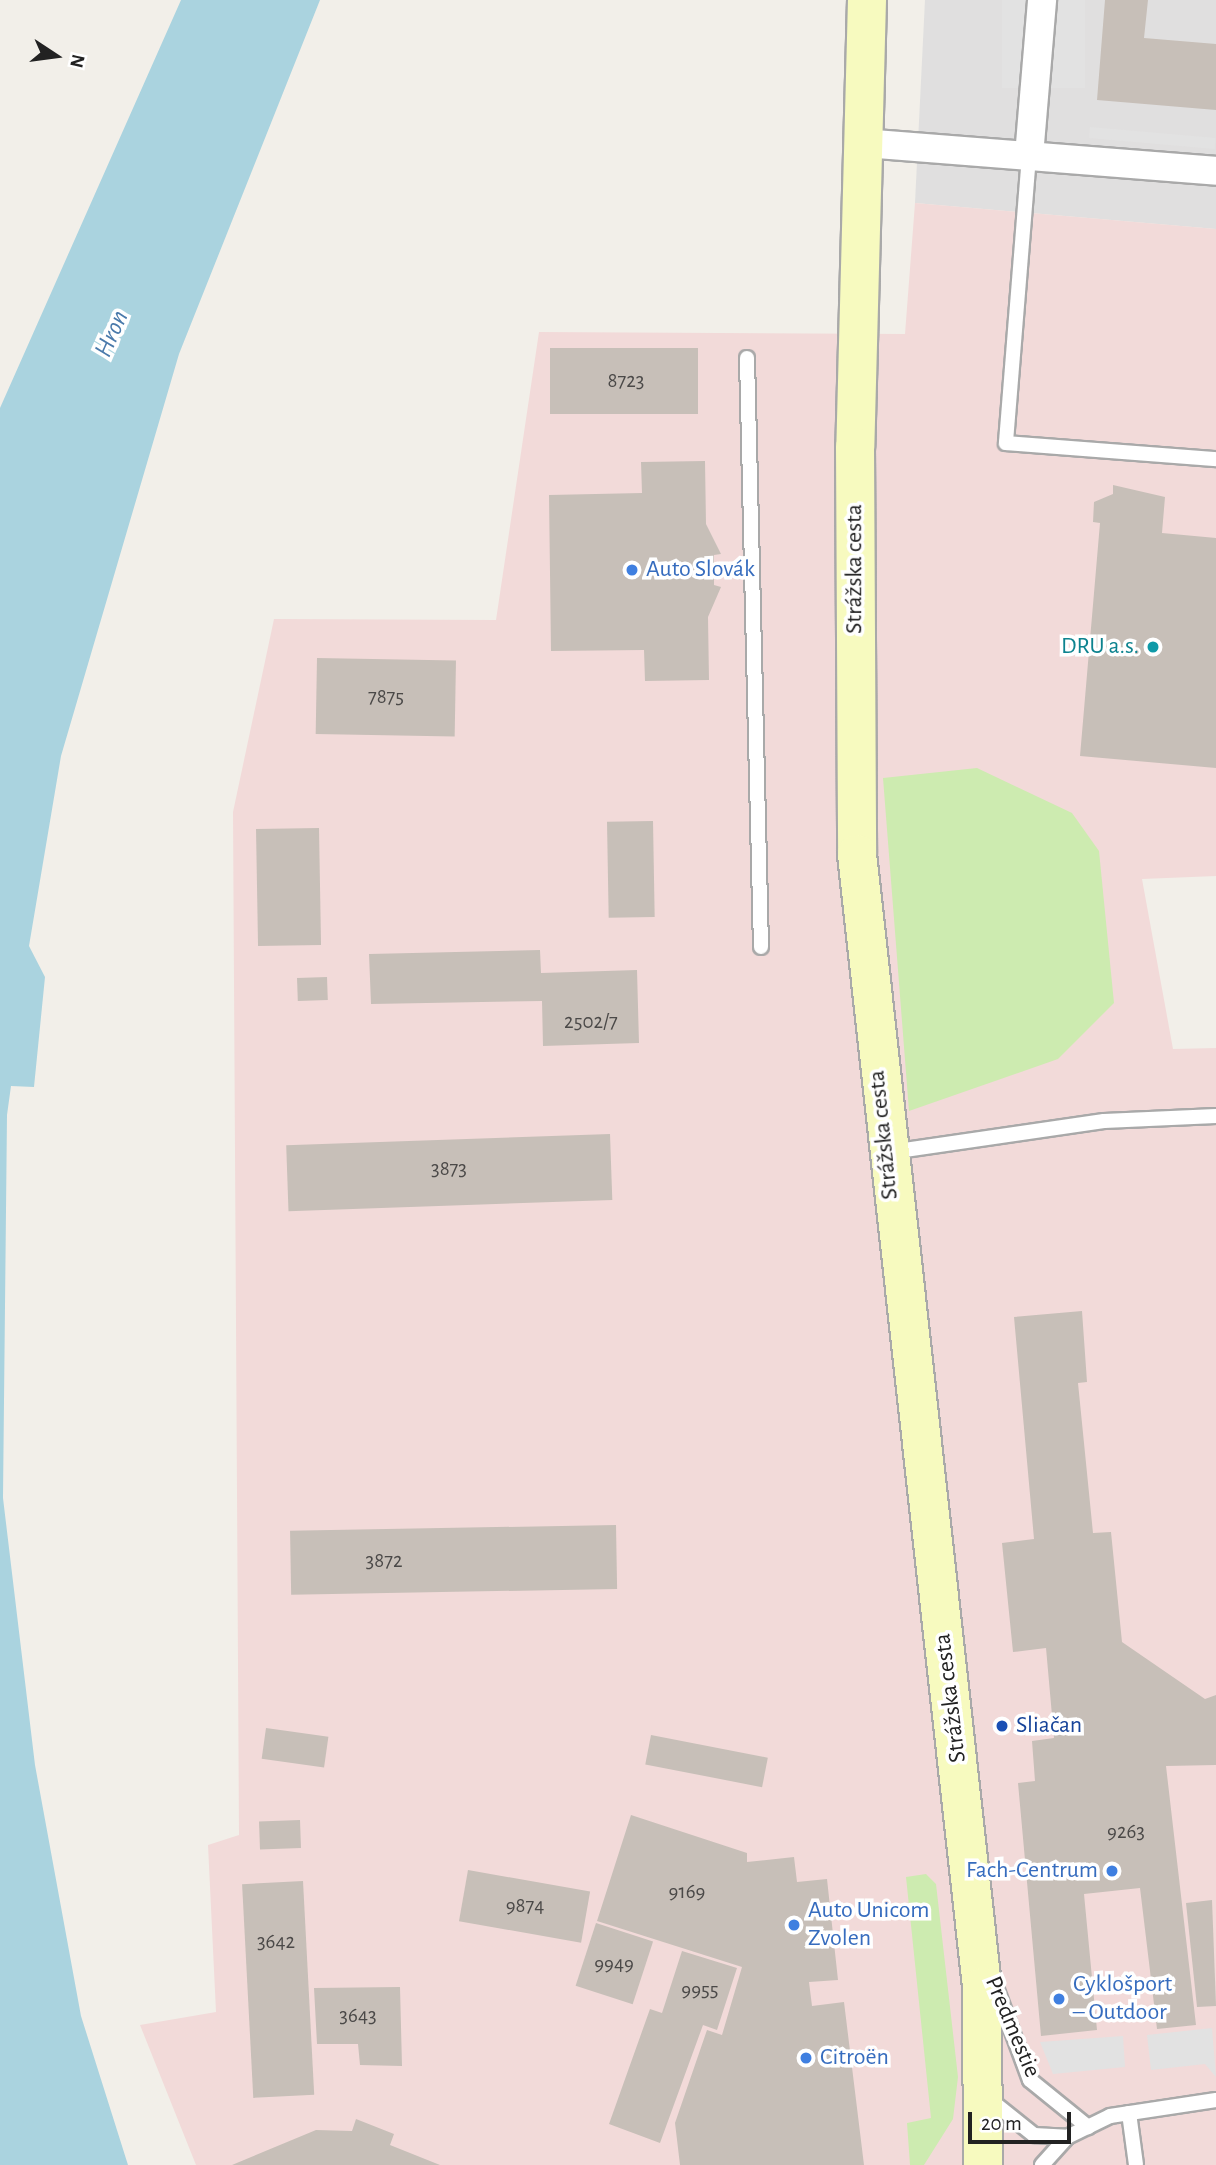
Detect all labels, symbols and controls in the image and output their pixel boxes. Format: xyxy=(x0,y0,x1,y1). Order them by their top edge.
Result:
north arrow xyxy=(21,21,91,91)
text: N xyxy=(66,52,88,69)
water label: Hron xyxy=(88,306,136,362)
house number: 8723 xyxy=(608,368,644,394)
street label: Strážska cesta xyxy=(841,504,869,634)
place label: Auto Slovák xyxy=(646,556,755,584)
marker: Auto Slovák xyxy=(624,562,640,578)
place label: DRU a.s. xyxy=(1061,633,1139,661)
marker: DRU a.s. xyxy=(1145,639,1161,655)
house number: 7875 xyxy=(368,684,404,710)
house number: 2502/7 xyxy=(564,1009,618,1035)
street label: Strážska cesta xyxy=(863,1069,905,1201)
house number: 3873 xyxy=(431,1156,467,1182)
house number: 3872 xyxy=(366,1548,402,1574)
street label: Strážska cesta xyxy=(929,1632,973,1764)
place label: Sliačan xyxy=(1016,1712,1082,1740)
marker: Sliačan xyxy=(994,1718,1010,1734)
house number: 9263 xyxy=(1107,1819,1145,1845)
place label: Fach-Centrum xyxy=(966,1857,1098,1885)
marker: Fach-Centrum xyxy=(1104,1863,1120,1879)
house number: 9169 xyxy=(669,1879,705,1905)
house number: 9874 xyxy=(506,1893,544,1919)
place label: Auto Unicom Zvolen xyxy=(808,1897,929,1953)
marker: Auto Unicom Zvolen xyxy=(786,1917,802,1933)
house number: 3642 xyxy=(257,1929,295,1955)
house number: 9949 xyxy=(594,1951,634,1977)
place label: Cyklošport – Outdoor xyxy=(1073,1971,1172,2027)
street label: Predmestie xyxy=(978,1972,1046,2082)
house number: 9955 xyxy=(681,1977,719,2003)
marker: Cyklošport – Outdoor xyxy=(1051,1991,1067,2007)
house number: 3643 xyxy=(339,2003,377,2029)
place label: Citroën xyxy=(820,2044,889,2072)
marker: Citroën xyxy=(798,2050,814,2066)
scale bar xyxy=(971,2098,1074,2142)
text: 20 m xyxy=(981,2113,1022,2134)

